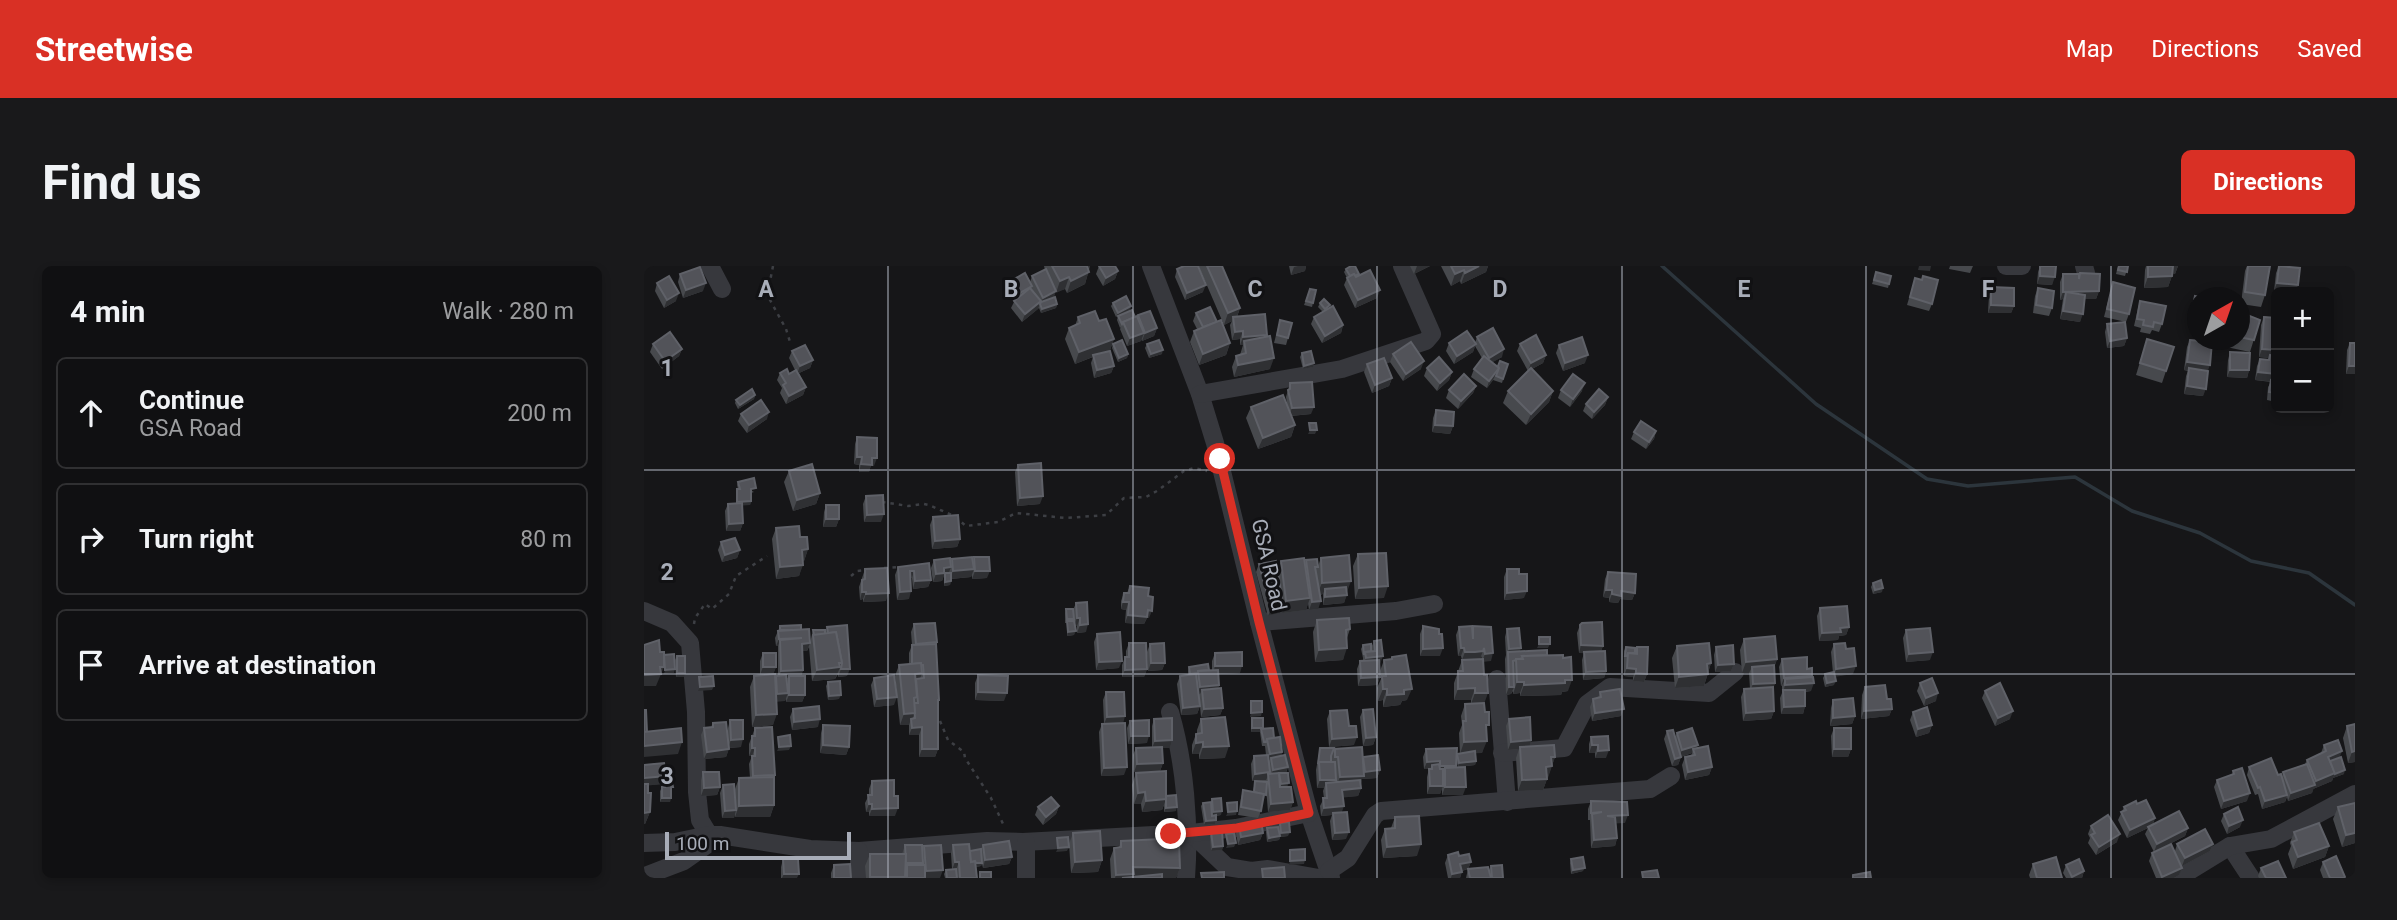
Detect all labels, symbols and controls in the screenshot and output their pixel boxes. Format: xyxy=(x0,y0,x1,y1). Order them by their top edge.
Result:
text: Streetwise xyxy=(35,30,193,69)
text: Map xyxy=(2066,35,2113,63)
text: Directions xyxy=(2151,35,2259,63)
text: Saved xyxy=(2297,35,2362,63)
button: Directions xyxy=(2181,150,2355,214)
text: Find us xyxy=(42,154,202,211)
text: A xyxy=(758,276,774,303)
text: B xyxy=(1004,276,1018,303)
text: C xyxy=(1247,276,1263,303)
text: D xyxy=(1493,276,1507,303)
text: E xyxy=(1738,276,1751,303)
text: F xyxy=(1982,276,1995,303)
north arrow xyxy=(2187,287,2250,350)
map controls xyxy=(2271,287,2334,413)
button: + xyxy=(2271,287,2334,350)
text: 4 min xyxy=(70,294,145,329)
text: Walk · 280 m xyxy=(442,298,574,325)
button: − xyxy=(2271,350,2334,413)
text: 1 xyxy=(660,355,674,382)
text: Continue xyxy=(139,385,244,415)
icon: ahead xyxy=(72,394,110,432)
text: 200 m xyxy=(507,400,572,427)
text: GSA Road xyxy=(139,415,242,442)
route start xyxy=(1204,443,1235,474)
street label: GSA Road xyxy=(1247,517,1291,613)
icon: right xyxy=(72,520,110,558)
text: Turn right xyxy=(139,524,254,554)
text: 80 m xyxy=(520,526,572,553)
text: 2 xyxy=(660,559,674,586)
icon: arrive xyxy=(72,646,110,684)
text: Arrive at destination xyxy=(139,650,376,680)
text: 3 xyxy=(660,763,674,790)
route end xyxy=(1155,818,1186,849)
scale bar xyxy=(665,829,850,861)
text: 100 m xyxy=(676,832,729,855)

